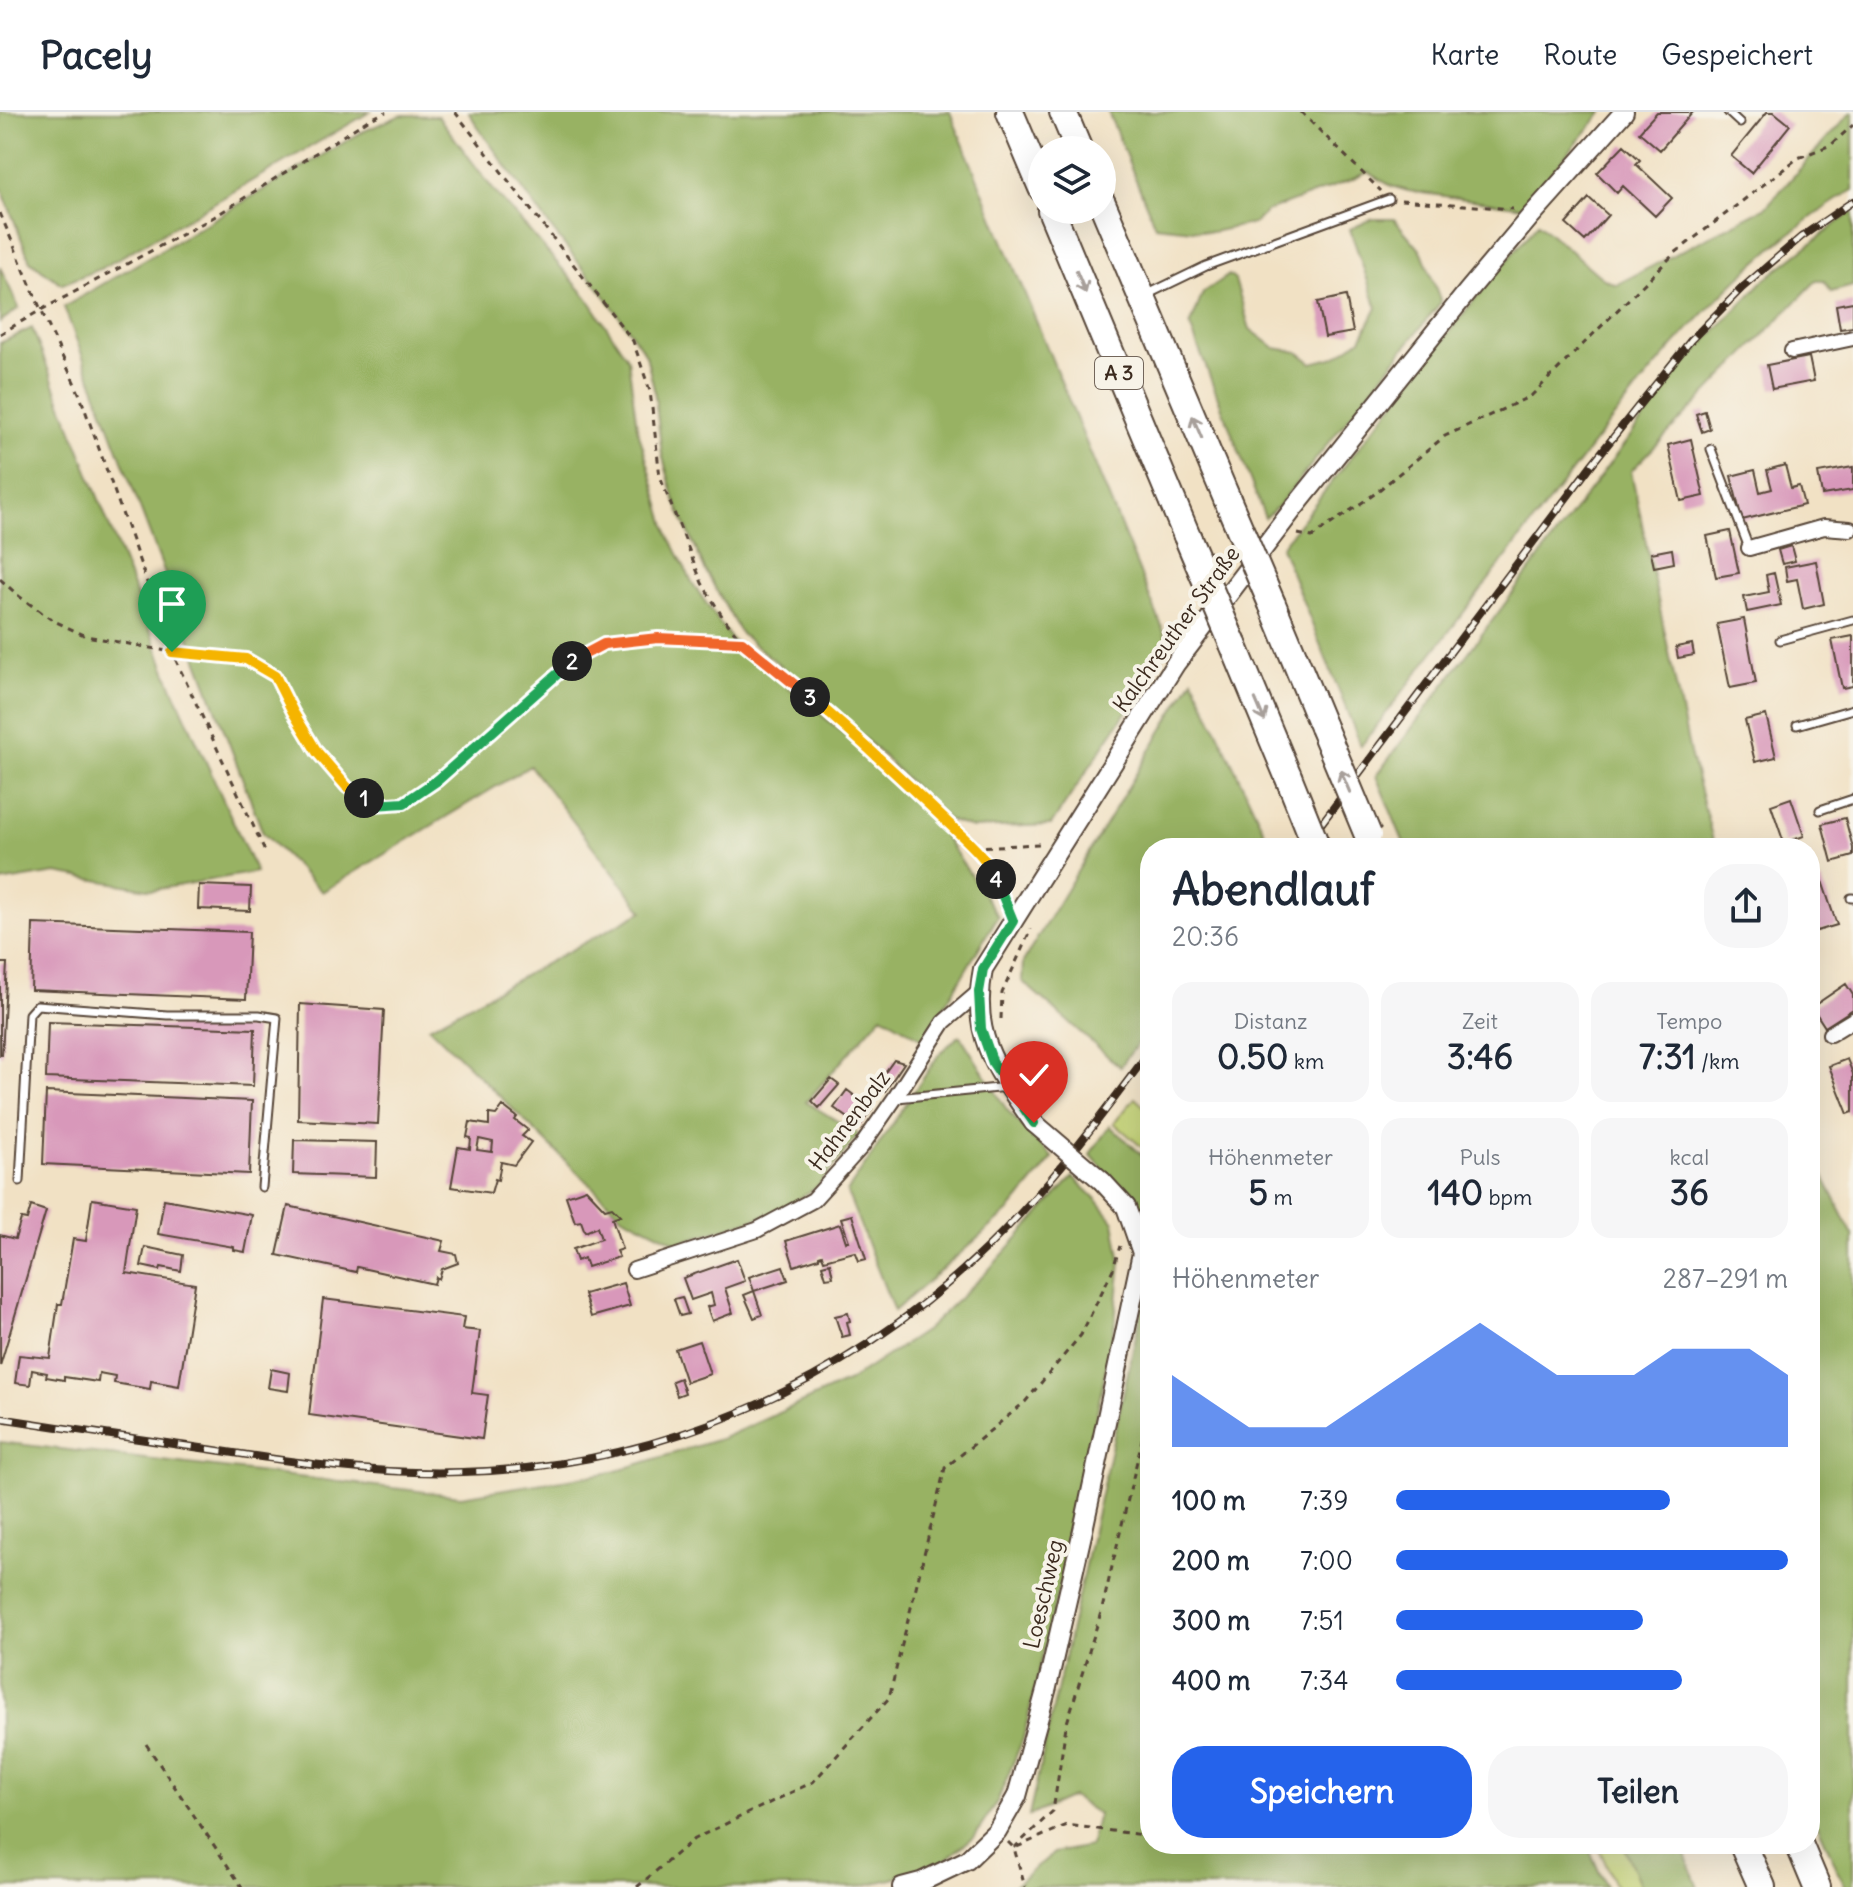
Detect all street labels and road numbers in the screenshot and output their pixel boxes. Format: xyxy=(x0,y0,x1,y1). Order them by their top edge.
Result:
road number: A 3 xyxy=(1095,357,1143,389)
street label: Kalchreuther Straße xyxy=(1106,541,1246,717)
street label: Hahnenbalz xyxy=(802,1064,896,1176)
street label: Loeschweg xyxy=(1017,1537,1069,1651)

